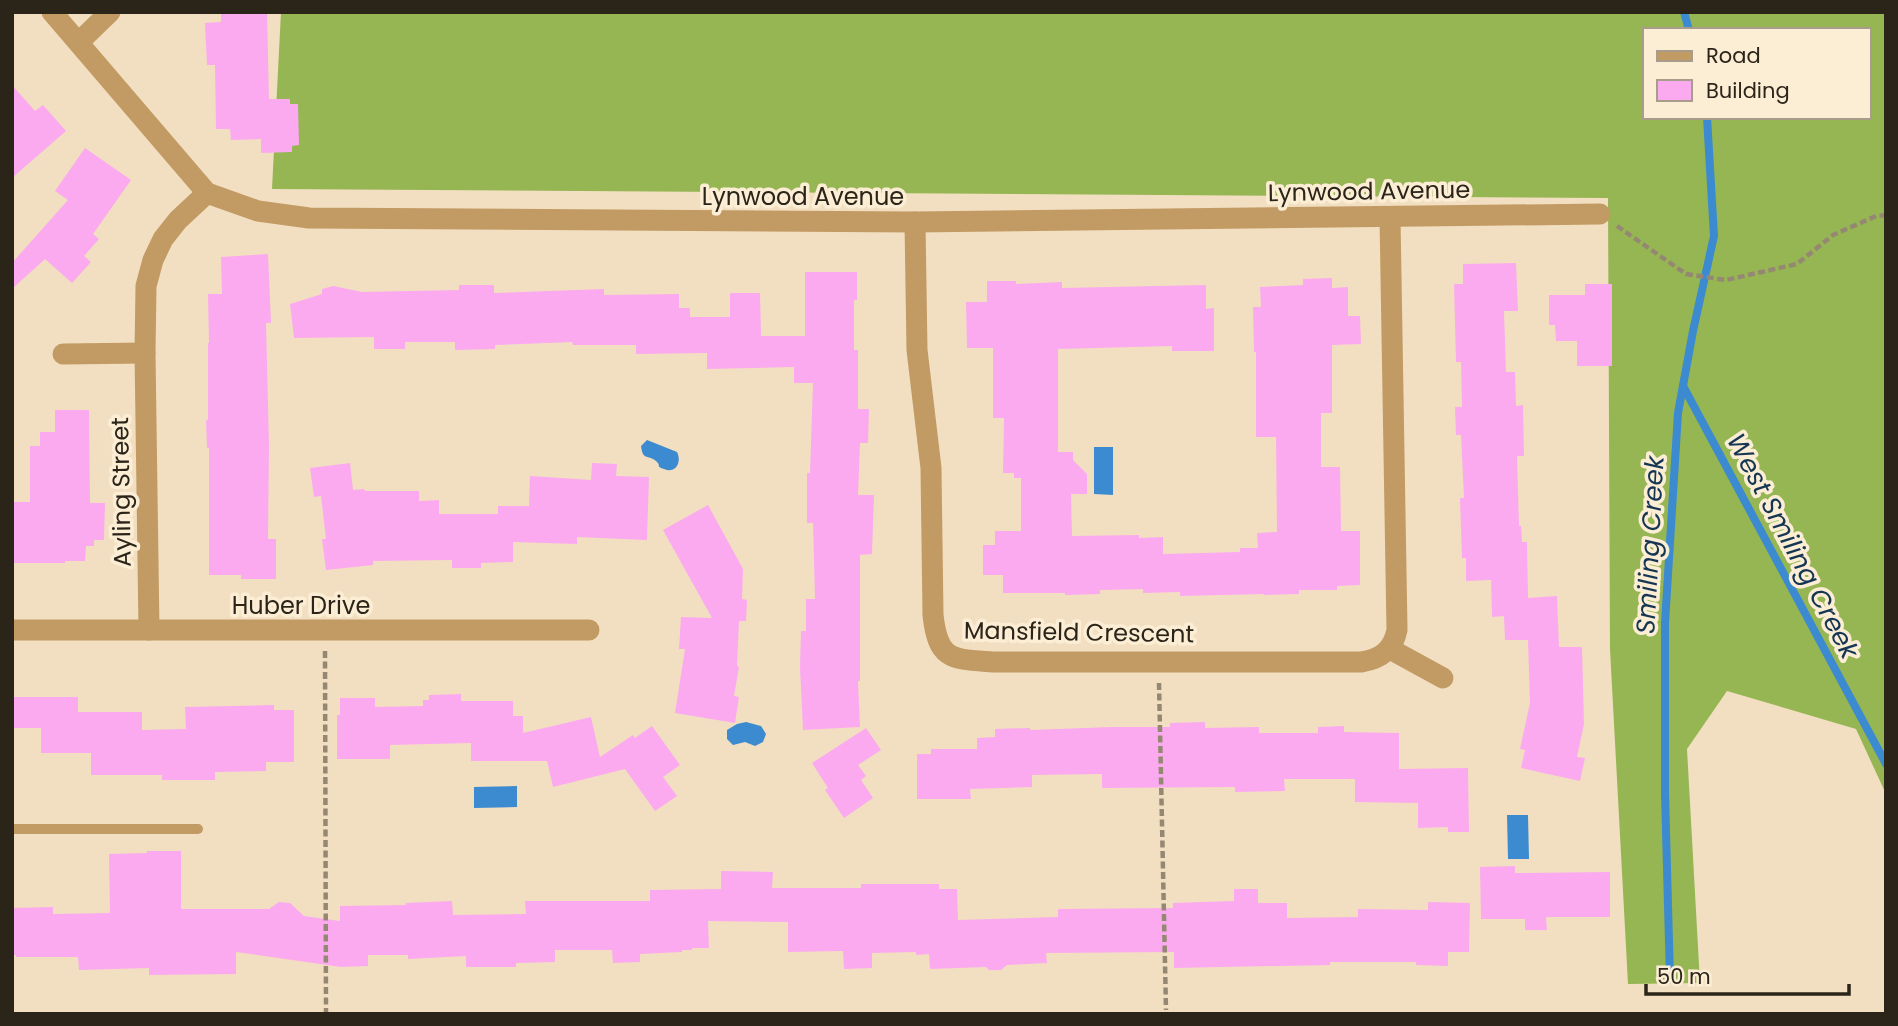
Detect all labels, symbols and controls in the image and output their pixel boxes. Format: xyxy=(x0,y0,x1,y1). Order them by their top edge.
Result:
legend xyxy=(1643,28,1870,119)
text: Road xyxy=(1706,41,1761,70)
text: Building xyxy=(1706,76,1790,105)
street label: Lynwood Avenue xyxy=(1268,173,1470,209)
street label: Lynwood Avenue xyxy=(702,180,904,213)
street label: Ayling Street xyxy=(103,417,139,567)
water label: West Smiling Creek xyxy=(1718,427,1869,667)
water label: Smiling Creek xyxy=(1627,453,1673,635)
street label: Huber Drive xyxy=(232,589,370,622)
street label: Mansfield Crescent xyxy=(964,613,1194,651)
scale bar xyxy=(1646,953,1849,997)
text: 50 m xyxy=(1657,962,1711,991)

